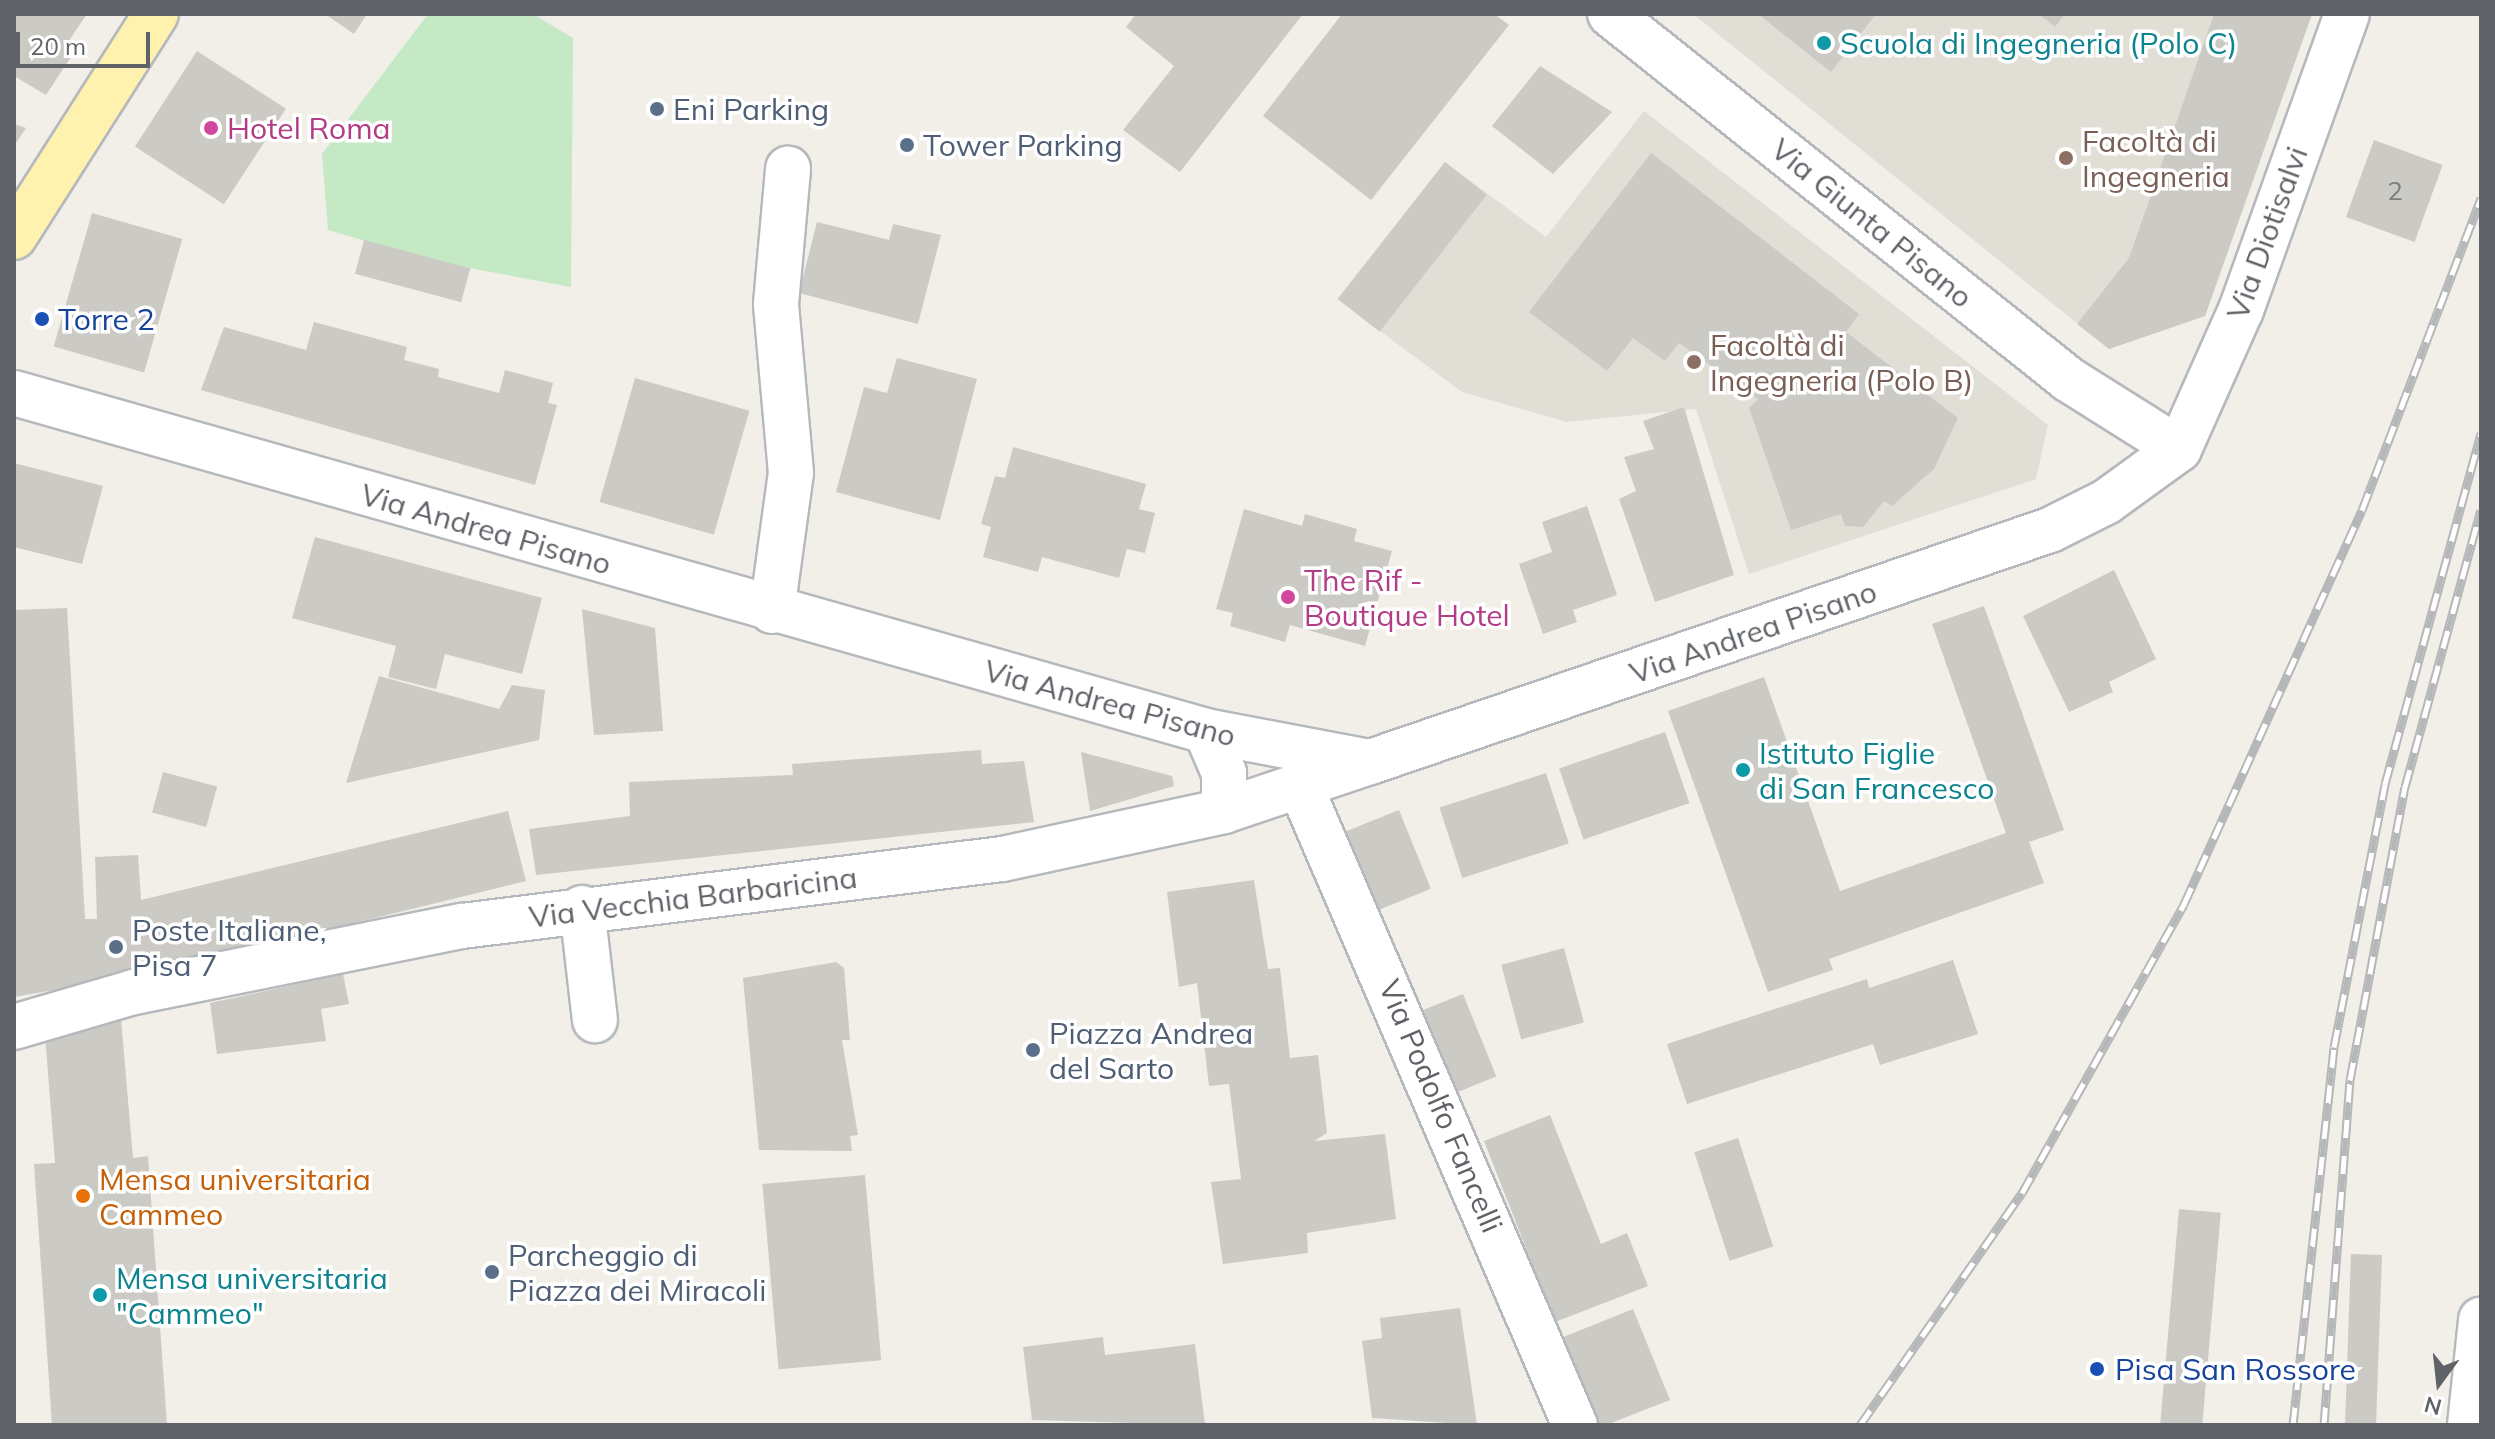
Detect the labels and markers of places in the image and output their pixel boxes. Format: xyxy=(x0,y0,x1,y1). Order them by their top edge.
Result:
place label: Scuola di Ingegneria (Polo C) xyxy=(1840,25,2237,61)
marker: Scuola di Ingegneria (Polo C) xyxy=(1815,34,1833,52)
place label: Eni Parking xyxy=(673,91,829,127)
marker: Eni Parking xyxy=(648,100,666,118)
place label: Hotel Roma xyxy=(227,110,390,146)
marker: Hotel Roma xyxy=(202,119,220,137)
place label: Facoltà di Ingegneria xyxy=(2082,123,2230,194)
place label: Tower Parking xyxy=(923,127,1123,163)
marker: Tower Parking xyxy=(898,136,916,154)
marker: Facoltà di Ingegneria xyxy=(2057,149,2075,167)
place label: Torre 2 xyxy=(58,301,155,337)
marker: Torre 2 xyxy=(33,310,51,328)
place label: Facoltà di Ingegneria (Polo B) xyxy=(1710,327,1973,398)
marker: Facoltà di Ingegneria (Polo B) xyxy=(1685,353,1703,371)
place label: The Rif - Boutique Hotel xyxy=(1304,562,1510,632)
marker: The Rif - Boutique Hotel xyxy=(1279,588,1297,606)
place label: Istituto Figlie di San Francesco xyxy=(1759,735,1994,806)
marker: Istituto Figlie di San Francesco xyxy=(1734,761,1752,779)
place label: Poste Italiane, Pisa 7 xyxy=(132,912,327,982)
marker: Poste Italiane, Pisa 7 xyxy=(107,938,125,956)
place label: Piazza Andrea del Sarto xyxy=(1049,1015,1253,1086)
marker: Piazza Andrea del Sarto xyxy=(1024,1041,1042,1059)
place label: Mensa universitaria Cammeo xyxy=(99,1161,371,1232)
marker: Mensa universitaria Cammeo xyxy=(74,1187,92,1205)
place label: Parcheggio di Piazza dei Miracoli xyxy=(508,1237,766,1308)
place label: Mensa universitaria "Cammeo" xyxy=(116,1260,388,1330)
marker: Parcheggio di Piazza dei Miracoli xyxy=(483,1263,501,1281)
marker: Mensa universitaria "Cammeo" xyxy=(91,1286,109,1304)
place label: Pisa San Rossore xyxy=(2115,1351,2356,1387)
marker: Pisa San Rossore xyxy=(2086,1358,2108,1380)

